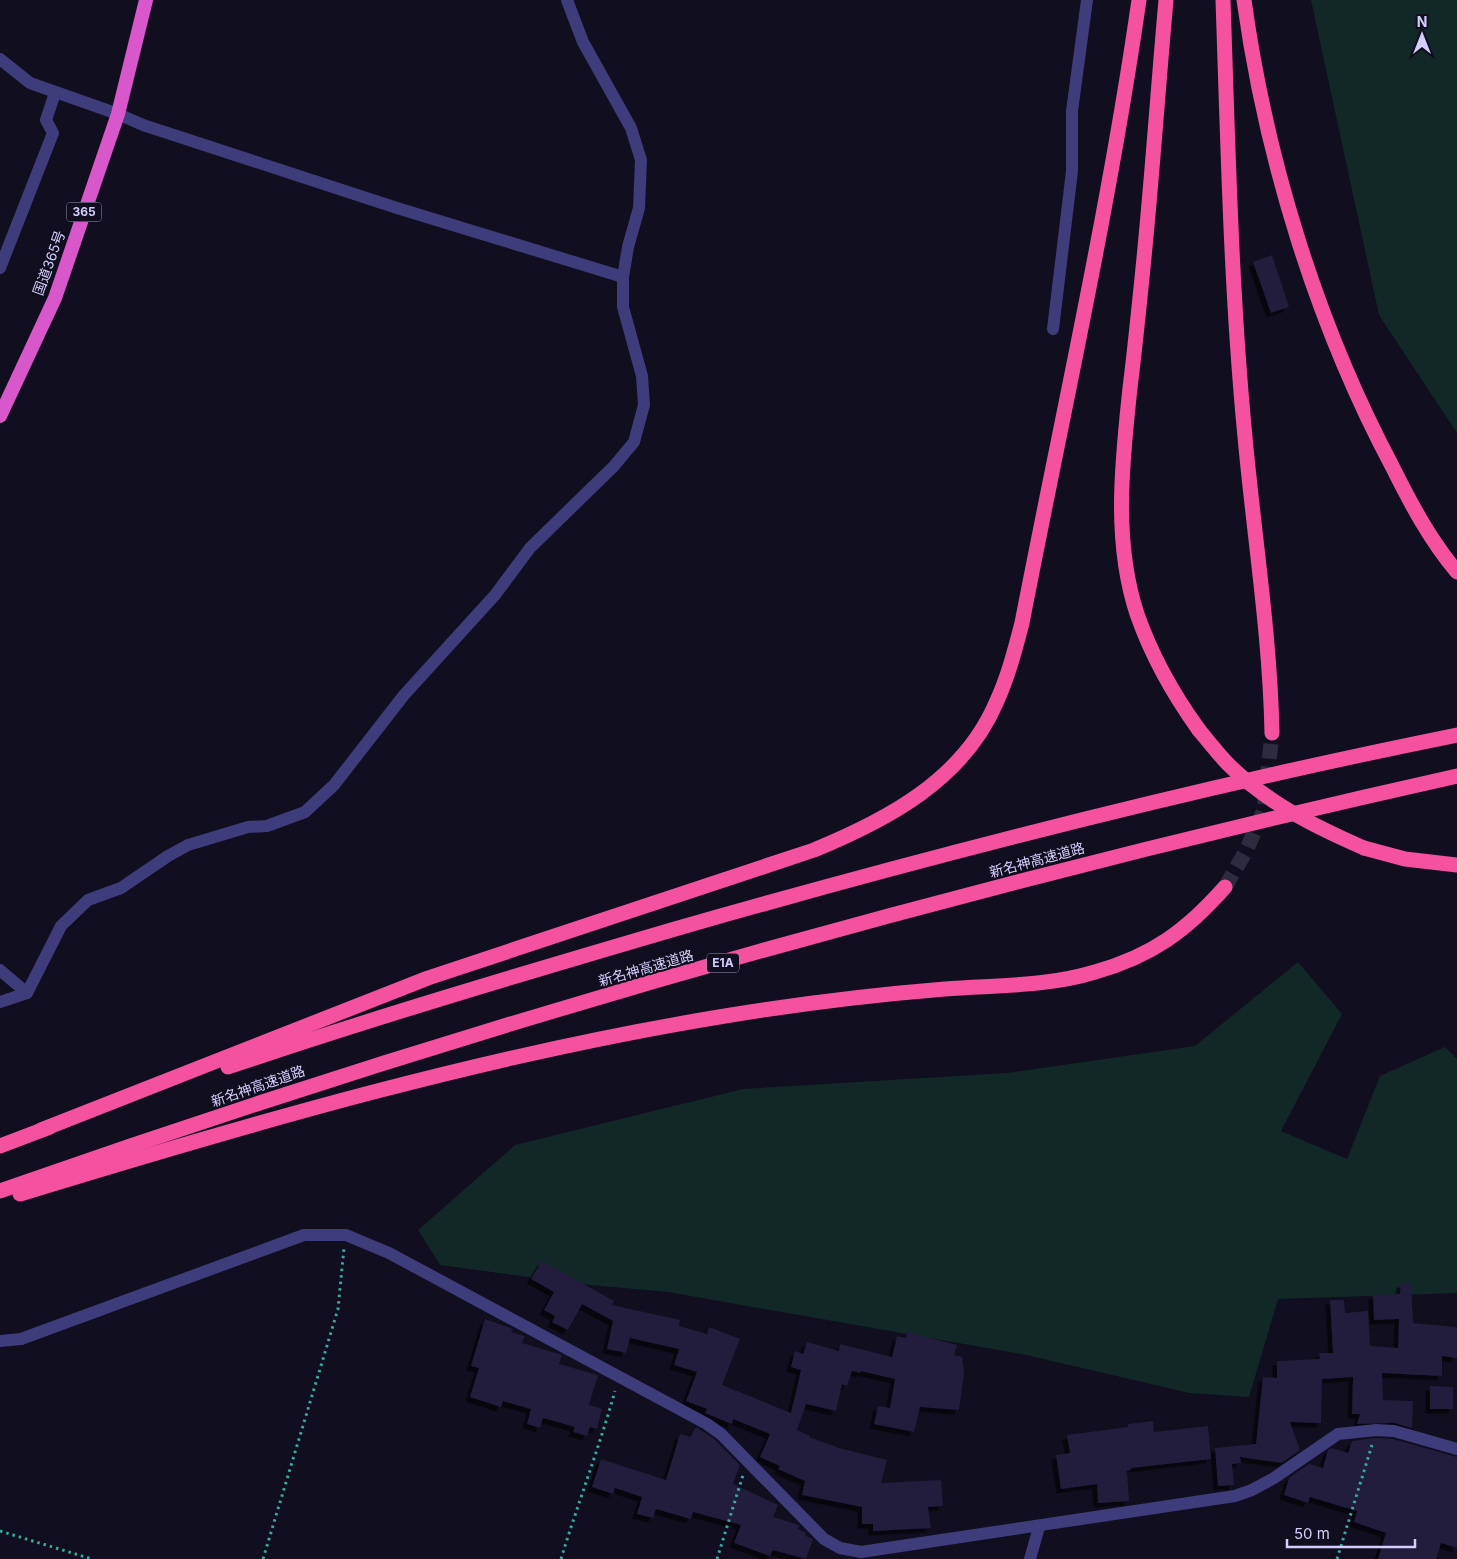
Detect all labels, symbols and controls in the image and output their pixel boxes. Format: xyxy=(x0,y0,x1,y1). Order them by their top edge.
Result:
north arrow xyxy=(1397,10,1447,60)
text: N xyxy=(1417,13,1427,30)
road number: 365 xyxy=(66,202,102,222)
street label: 国道365号 xyxy=(29,228,68,298)
street label: 新名神高速道路 xyxy=(987,839,1086,880)
street label: 新名神高速道路 xyxy=(596,946,695,989)
road number: E1A xyxy=(707,954,739,972)
street label: 新名神高速道路 xyxy=(209,1062,307,1110)
scale bar xyxy=(1287,1516,1414,1548)
text: 50 m xyxy=(1294,1524,1330,1543)

